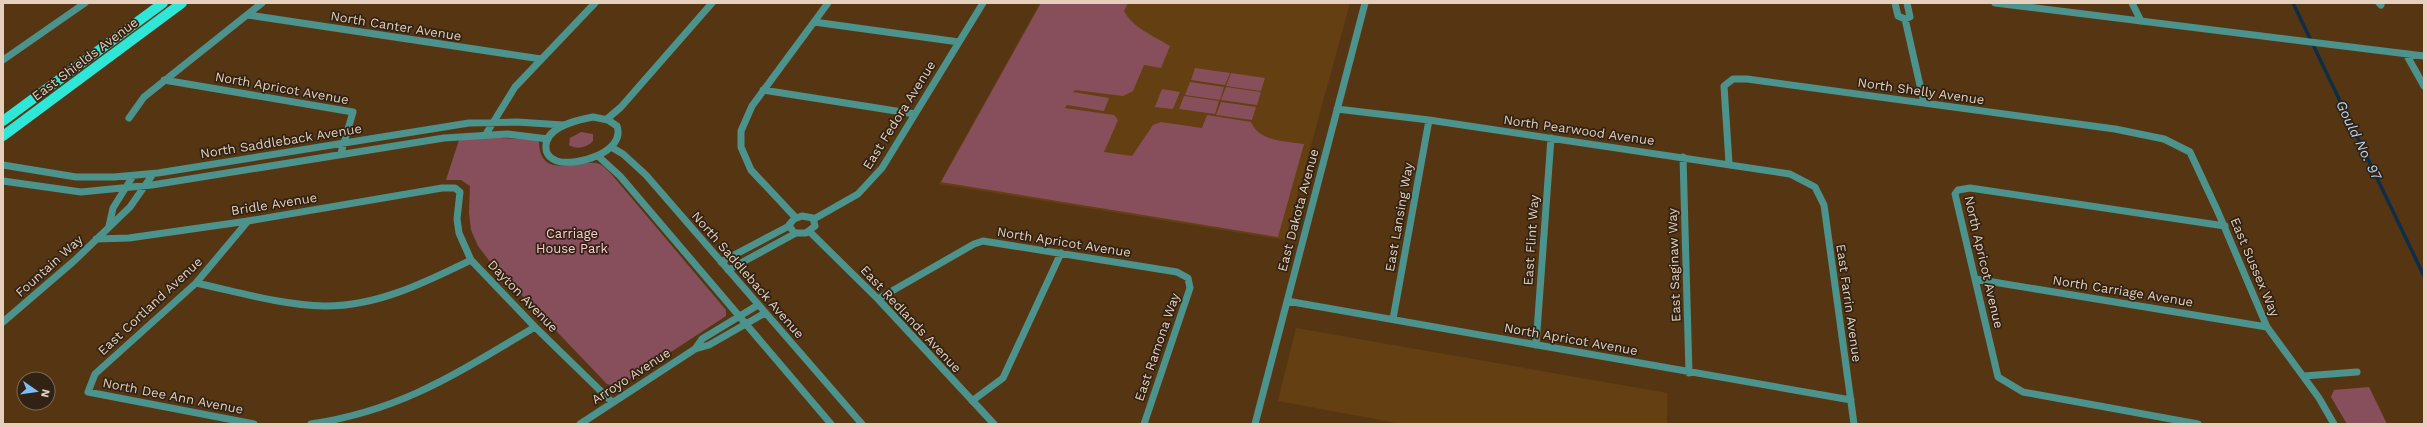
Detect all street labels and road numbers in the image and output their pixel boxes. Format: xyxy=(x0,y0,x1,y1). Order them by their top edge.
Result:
street label: North Canter Avenue xyxy=(330,8,462,44)
street label: East Shields Avenue xyxy=(29,14,141,104)
street label: East Fedora Avenue xyxy=(859,58,939,172)
street label: North Apricot Avenue xyxy=(214,69,350,107)
street label: North Shelly Avenue xyxy=(1857,75,1985,107)
street label: North Pearwood Avenue xyxy=(1503,112,1655,148)
street label: North Saddleback Avenue xyxy=(199,121,363,161)
street label: East Dakota Avenue xyxy=(1274,147,1322,273)
street label: East Lansing Way xyxy=(1382,161,1416,273)
street label: Bridle Avenue xyxy=(230,190,318,218)
street label: East Flint Way xyxy=(1520,194,1542,286)
street label: North Apricot Avenue xyxy=(1961,194,2007,330)
street label: North Saddleback Avenue xyxy=(689,208,807,342)
street label: East Saginaw Way xyxy=(1665,208,1683,322)
street label: East Sussex Way xyxy=(2227,215,2283,319)
street label: North Apricot Avenue xyxy=(996,224,1132,260)
street label: Fountain Way xyxy=(12,232,86,300)
street label: East Farrin Avenue xyxy=(1833,243,1865,363)
street label: East Cortland Avenue xyxy=(95,254,205,358)
street label: Dayton Avenue xyxy=(485,257,561,335)
street label: East Redlands Avenue xyxy=(858,262,964,376)
street label: North Carriage Avenue xyxy=(2052,272,2194,310)
street label: East Ramona Way xyxy=(1131,291,1183,403)
street label: North Apricot Avenue xyxy=(1503,320,1639,358)
street label: Arroyo Avenue xyxy=(589,345,673,407)
street label: North Dee Ann Avenue xyxy=(101,375,245,417)

